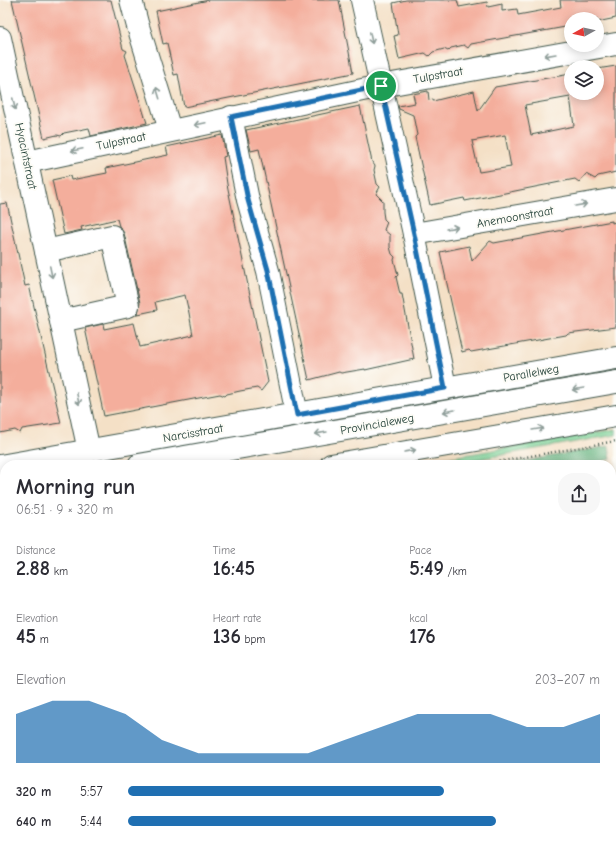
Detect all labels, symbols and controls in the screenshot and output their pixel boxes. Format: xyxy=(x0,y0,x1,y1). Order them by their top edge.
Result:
north arrow xyxy=(564,12,604,52)
map controls xyxy=(564,12,604,100)
one-way arrow xyxy=(367,31,375,44)
one-way arrow xyxy=(544,52,557,60)
button: layers xyxy=(564,60,604,100)
street label: Tulpstraat xyxy=(412,64,464,86)
pin xyxy=(364,69,398,103)
icon: arrive xyxy=(370,75,392,97)
one-way arrow xyxy=(154,87,161,100)
one-way arrow xyxy=(11,97,19,110)
one-way arrow xyxy=(194,120,207,128)
street label: Hyacintstraat xyxy=(12,122,40,191)
street label: Tulpstraat xyxy=(95,129,148,153)
one-way arrow xyxy=(71,147,84,155)
one-way arrow xyxy=(574,201,587,209)
street label: Anemoonstraat xyxy=(476,203,555,231)
one-way arrow xyxy=(446,223,459,231)
one-way arrow xyxy=(47,265,55,278)
street label: Parallelweg xyxy=(502,361,560,385)
one-way arrow xyxy=(571,385,584,393)
one-way arrow xyxy=(74,392,82,405)
one-way arrow xyxy=(443,407,456,415)
street label: Provincialeweg xyxy=(339,411,415,437)
street label: Narcisstraat xyxy=(162,421,225,445)
one-way arrow xyxy=(531,424,544,432)
one-way arrow xyxy=(315,429,328,437)
one-way arrow xyxy=(403,447,416,455)
button: share xyxy=(558,473,600,515)
text: Morning run xyxy=(16,474,135,500)
text: 06:51 · 9 × 320 m xyxy=(16,502,113,517)
text: Distance xyxy=(16,544,55,557)
text: Time xyxy=(213,544,236,557)
text: Pace xyxy=(409,544,432,557)
text: 2.88 xyxy=(16,557,50,580)
text: 16:45 xyxy=(213,557,255,580)
text: 5:49 xyxy=(409,557,444,580)
text: km xyxy=(50,565,68,578)
text: /km xyxy=(444,565,467,578)
text: Elevation xyxy=(16,612,58,625)
text: Heart rate xyxy=(213,612,261,625)
text: kcal xyxy=(409,612,428,625)
text: 45 xyxy=(16,625,36,648)
text: 136 xyxy=(213,625,241,648)
text: 176 xyxy=(409,625,436,648)
text: m xyxy=(36,633,49,646)
text: bpm xyxy=(241,633,265,646)
text: Elevation xyxy=(16,672,66,687)
text: 203–207 m xyxy=(535,672,600,687)
text: 320 m xyxy=(16,784,51,799)
text: 5:57 xyxy=(80,784,103,799)
text: 640 m xyxy=(16,814,51,829)
text: 5:44 xyxy=(80,814,102,829)

